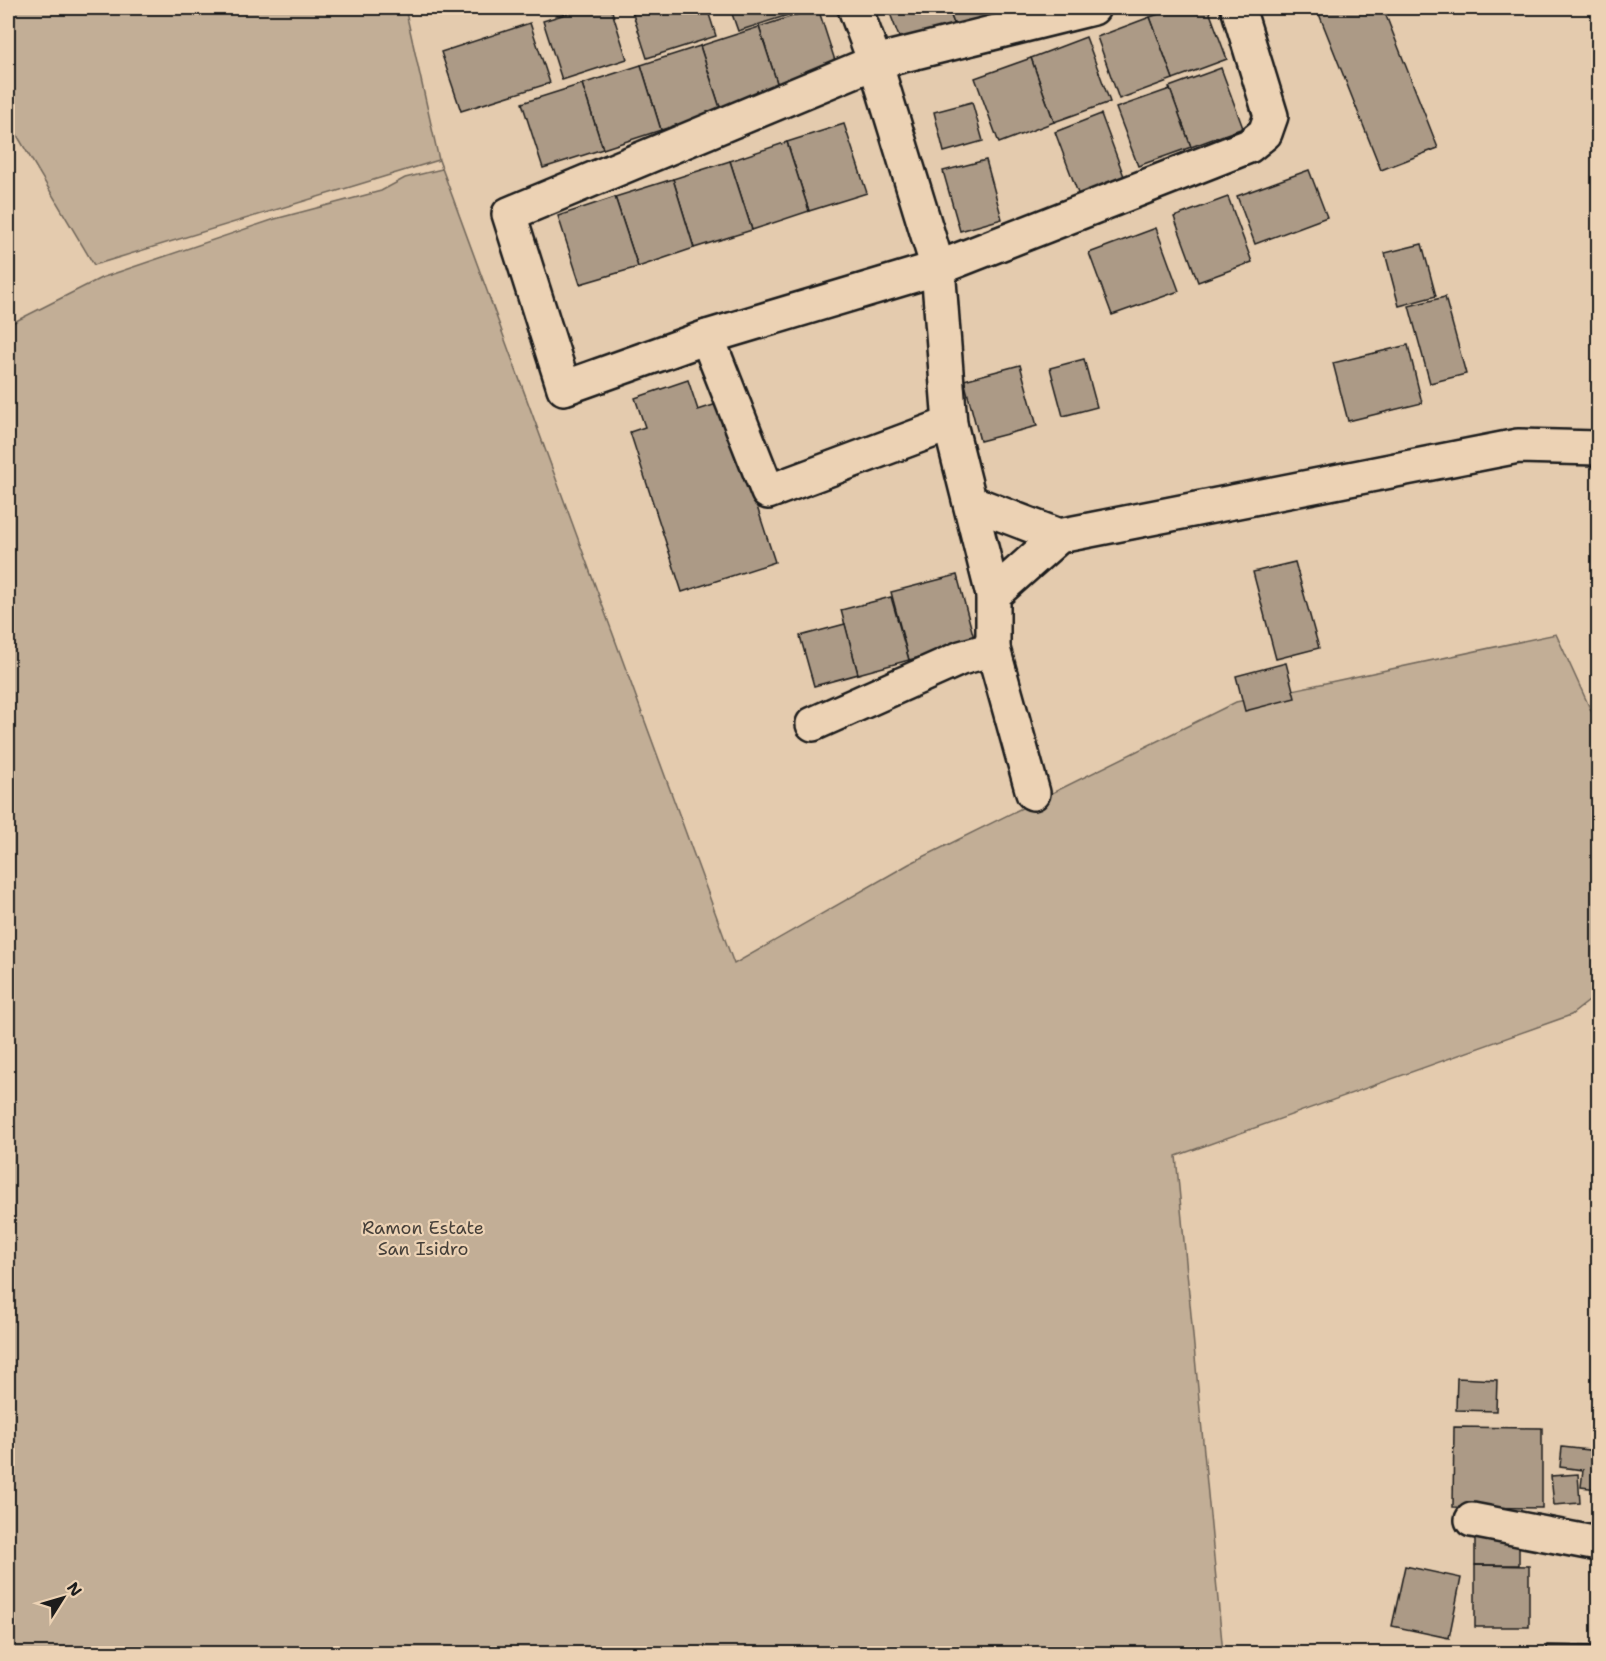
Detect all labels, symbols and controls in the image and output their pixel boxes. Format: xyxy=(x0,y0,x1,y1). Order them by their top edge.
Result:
park label: Ramon Estate San Isidro xyxy=(362,1216,484,1261)
north arrow xyxy=(33,1568,93,1628)
text: N xyxy=(62,1578,87,1601)

